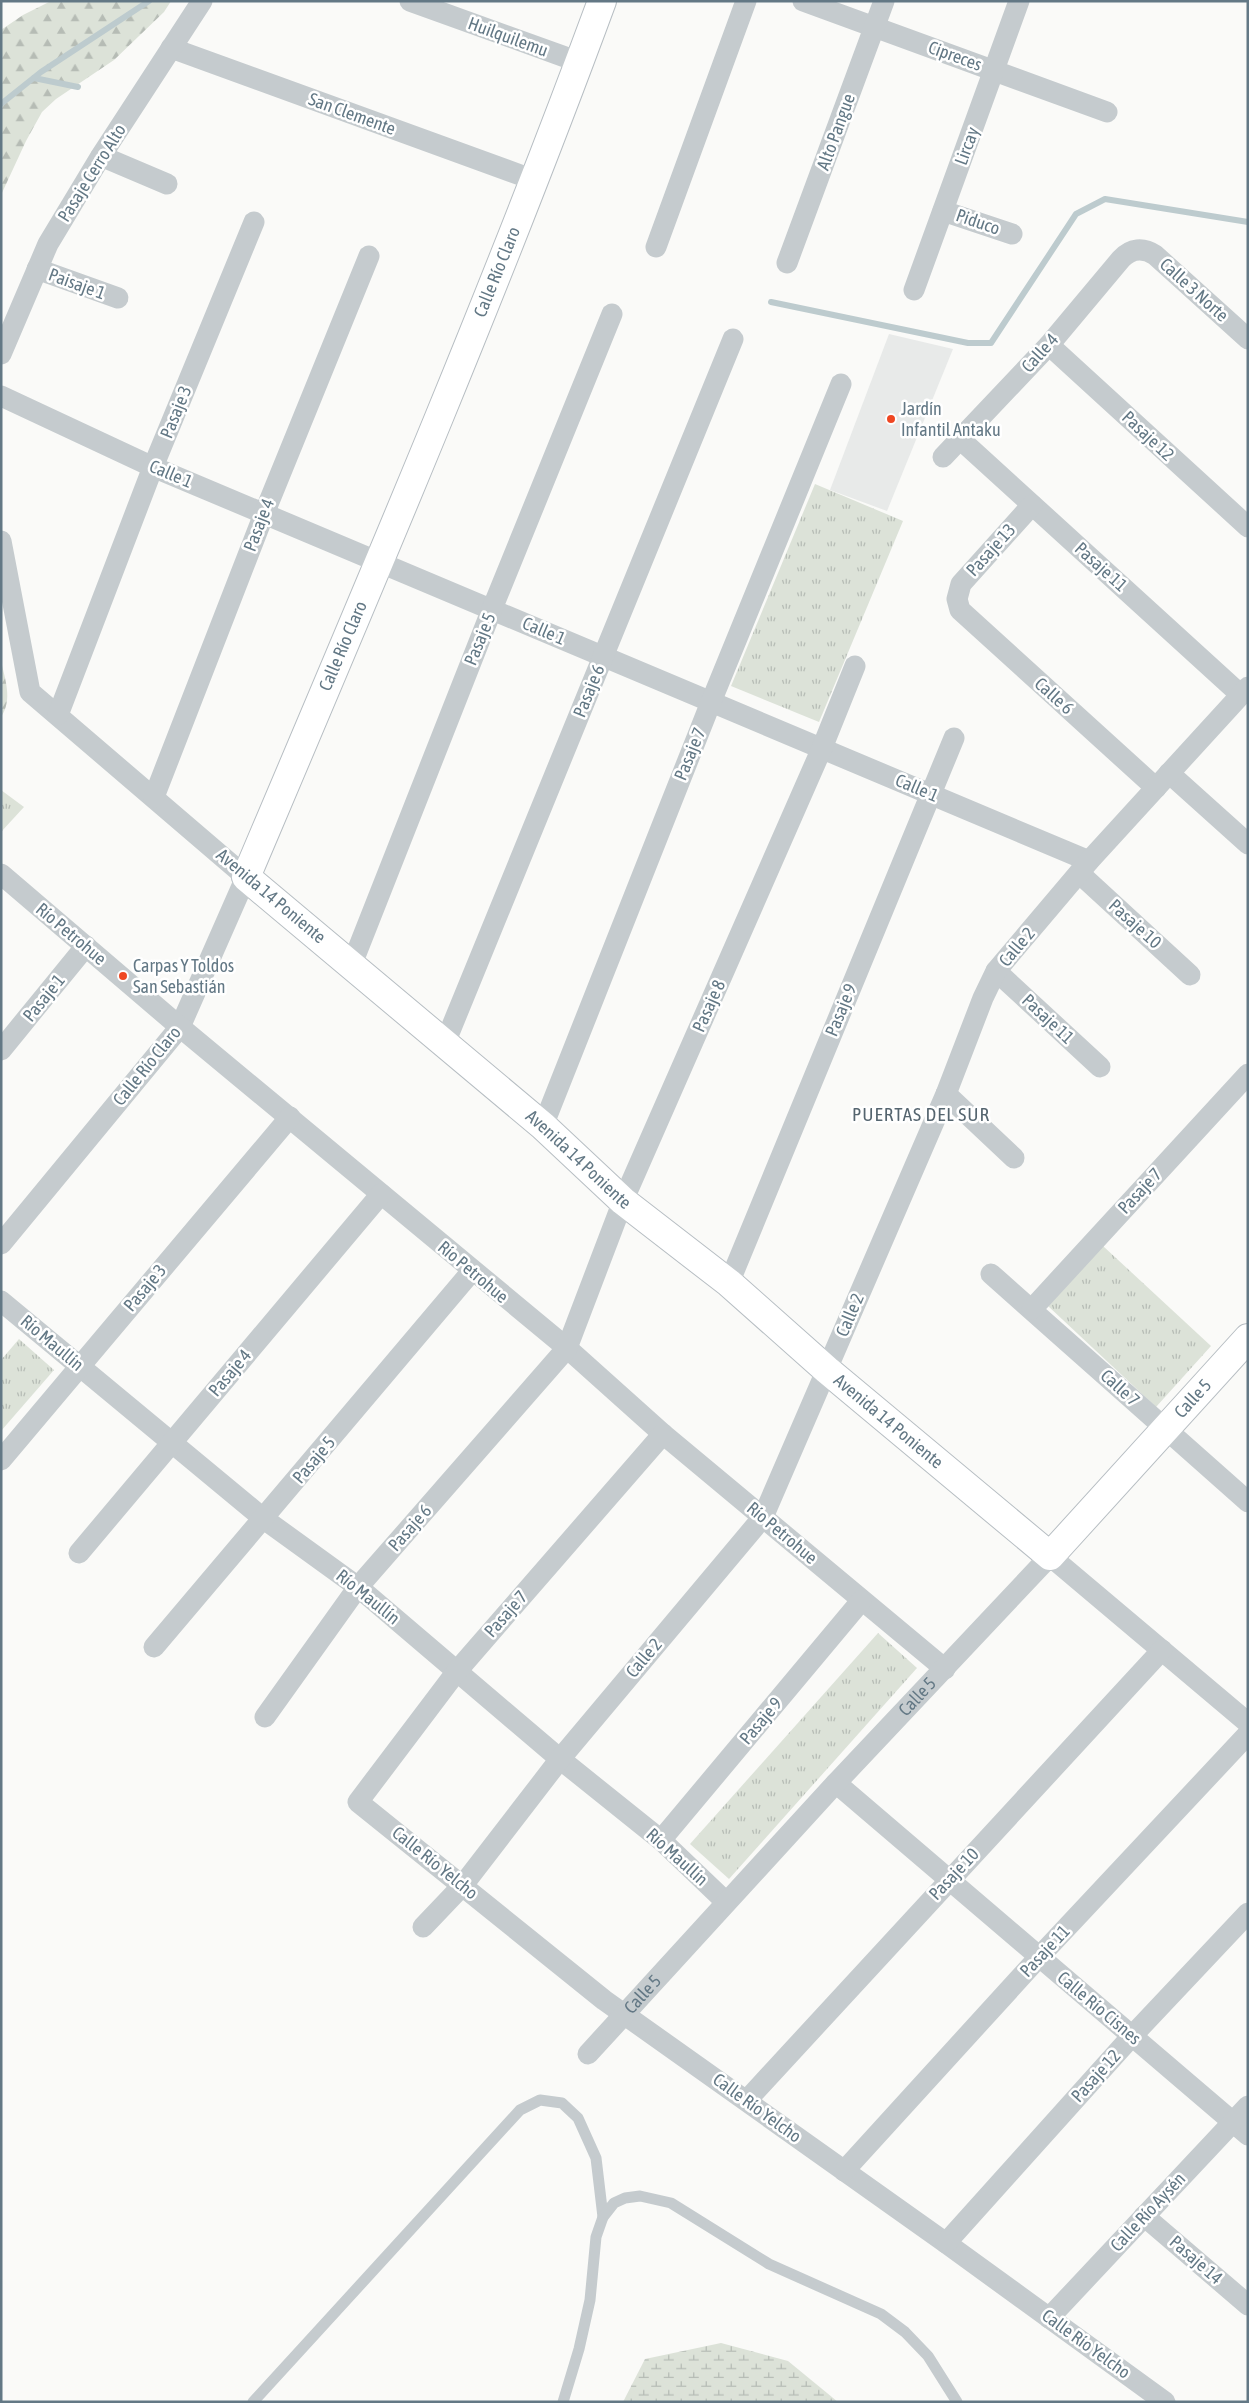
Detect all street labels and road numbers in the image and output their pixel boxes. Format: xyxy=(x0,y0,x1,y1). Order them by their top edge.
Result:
street label: Huilquilemu xyxy=(465,12,551,61)
street label: Cipreces xyxy=(926,36,985,75)
street label: San Clemente xyxy=(306,88,399,139)
street label: Alto Pangue xyxy=(812,91,859,173)
street label: Pasaje Cerro Alto xyxy=(53,120,130,225)
street label: Lircay xyxy=(950,124,983,168)
street label: Piduco xyxy=(953,204,1003,239)
street label: Calle Río Claro xyxy=(469,224,524,320)
street label: Calle 3 Norte xyxy=(1156,253,1233,326)
street label: Paisaje 1 xyxy=(46,264,108,303)
street label: Calle 4 xyxy=(1017,329,1062,376)
street label: Pasaje 3 xyxy=(156,382,196,441)
street label: Pasaje 12 xyxy=(1118,406,1179,465)
street label: Calle 1 xyxy=(146,455,196,492)
street label: Pasaje 4 xyxy=(239,495,278,554)
street label: Pasaje 13 xyxy=(962,519,1020,580)
street label: Pasaje 11 xyxy=(1071,538,1132,596)
street label: Calle Río Claro xyxy=(314,598,371,694)
street label: Pasaje 5 xyxy=(460,609,500,668)
street label: Calle 1 xyxy=(519,612,569,649)
street label: Pasaje 6 xyxy=(569,661,609,720)
street label: Calle 6 xyxy=(1031,673,1078,718)
street label: Pasaje 7 xyxy=(670,724,710,783)
street label: Calle 1 xyxy=(892,769,942,806)
street label: Avenida 14 Poniente xyxy=(213,844,330,947)
street label: Pasaje 10 xyxy=(1105,895,1166,953)
street label: Río Petrohue xyxy=(32,898,111,969)
street label: Calle 2 xyxy=(994,923,1039,971)
street label: Pasaje 1 xyxy=(18,970,69,1026)
street label: Pasaje 8 xyxy=(688,976,729,1035)
street label: Pasaje 9 xyxy=(821,980,861,1039)
street label: Pasaje 11 xyxy=(1018,989,1079,1048)
street label: Calle Río Claro xyxy=(108,1022,185,1109)
street label: Avenida 14 Poniente xyxy=(522,1105,635,1213)
street label: Pasaje 7 xyxy=(1113,1163,1166,1218)
street label: Río Petrohue xyxy=(434,1236,513,1307)
street label: Pasaje 3 xyxy=(119,1260,170,1315)
street label: Calle 2 xyxy=(831,1290,868,1340)
street label: Río Maullín xyxy=(17,1310,88,1375)
street label: Pasaje 4 xyxy=(204,1345,255,1400)
street label: Calle 7 xyxy=(1097,1365,1144,1410)
street label: Avenida 14 Poniente xyxy=(830,1369,948,1473)
street label: Calle 5 xyxy=(1170,1375,1215,1422)
street label: Pasaje 5 xyxy=(288,1432,339,1487)
street label: Río Petrohue xyxy=(743,1497,822,1568)
street label: Pasaje 6 xyxy=(384,1500,436,1555)
street label: Río Maullín xyxy=(332,1565,404,1629)
street label: Pasaje 7 xyxy=(480,1586,532,1641)
street label: Calle 2 xyxy=(621,1634,666,1682)
street label: Calle 5 xyxy=(894,1673,940,1720)
street label: Pasaje 9 xyxy=(735,1693,786,1748)
street label: Calle Río Yelcho xyxy=(388,1822,482,1904)
street label: Río Maullín xyxy=(642,1824,712,1890)
street label: Pasaje 10 xyxy=(924,1843,983,1904)
street label: Pasaje 11 xyxy=(1015,1920,1074,1981)
street label: Calle Río Cisnes xyxy=(1053,1967,1145,2049)
street label: Calle 5 xyxy=(619,1970,665,2018)
street label: Pasaje 12 xyxy=(1067,2045,1125,2106)
street label: Calle Río Yelcho xyxy=(709,2069,806,2147)
street label: Calle Río Aysén xyxy=(1106,2168,1189,2255)
street label: Pasaje 14 xyxy=(1166,2231,1227,2288)
street label: Calle Río Yelcho xyxy=(1038,2305,1135,2383)

